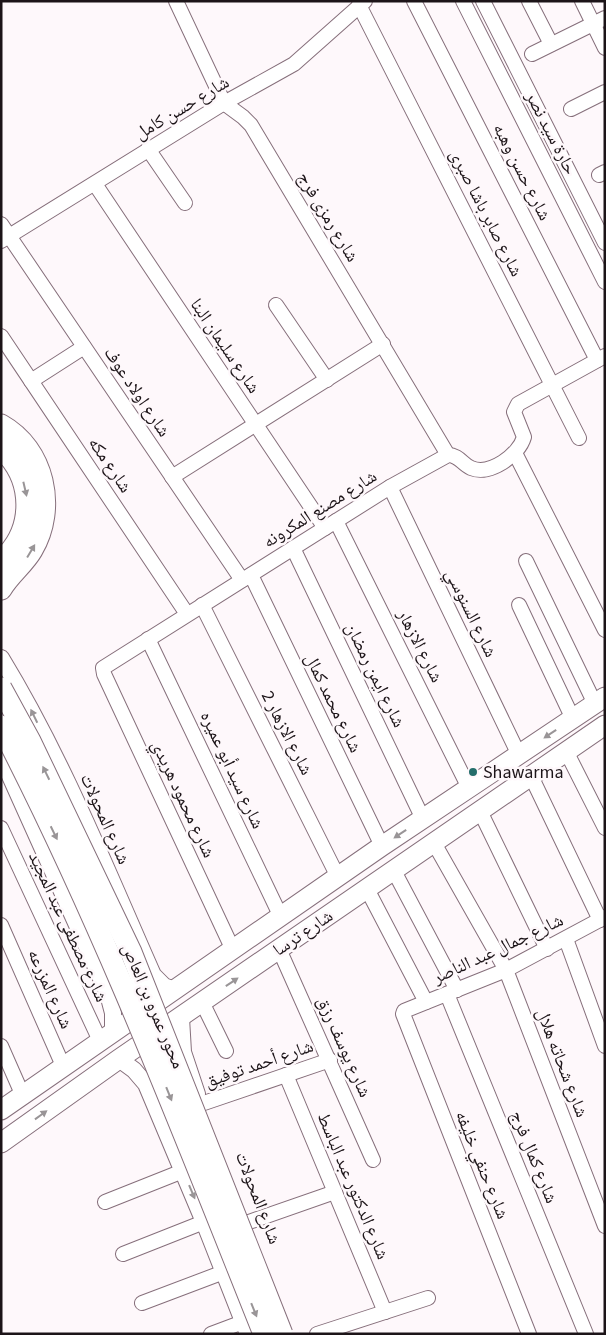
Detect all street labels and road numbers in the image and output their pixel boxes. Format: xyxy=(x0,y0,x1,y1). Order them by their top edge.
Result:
street label: شارع حسن كامل xyxy=(130,70,234,146)
street label: حارة سيد نصر xyxy=(519,86,583,179)
street label: شارع حسن وهبه xyxy=(487,119,557,225)
street label: شارع صابر باشا صبرى xyxy=(443,145,529,281)
street label: شارع رمزى فرج xyxy=(291,167,365,267)
street label: شارع سليمان البنا xyxy=(184,293,266,399)
street label: شارع اولاد عوف xyxy=(98,342,176,442)
street label: شارع مكه xyxy=(82,432,138,498)
street label: شارع مصنع المكرونه xyxy=(258,464,382,554)
street label: شارع السنوسي xyxy=(437,564,503,662)
street label: شارع الازهار xyxy=(390,604,449,687)
street label: شارع ايمن رمضان xyxy=(339,618,411,732)
street label: شارع محمد كمال xyxy=(298,649,368,757)
street label: شارع الازهار 2 xyxy=(255,687,319,779)
street label: شارع سيد أبو عميره xyxy=(194,707,270,833)
street label: شارع محمود هريدي xyxy=(143,736,221,863)
street label: شارع المحولات xyxy=(74,770,136,868)
street label: شارع مصطفى عبد المجيد xyxy=(22,848,114,1006)
street label: شارع ترسا xyxy=(268,904,338,962)
street label: شارع جمال عبد الناصر xyxy=(428,908,567,991)
street label: محور عمرو بن العاص xyxy=(115,939,191,1073)
street label: شارع المزرعه xyxy=(21,945,79,1033)
street label: شارع يوسف رزق xyxy=(311,993,377,1101)
street label: شارع شحاته هلال xyxy=(530,1005,594,1121)
street label: شارع أحمد توفيق xyxy=(201,1034,317,1094)
street label: شارع حنفي خليفه xyxy=(447,1107,515,1224)
street label: شارع كمال فرج xyxy=(504,1107,564,1207)
street label: شارع الدكتور عبد الباسط xyxy=(311,1109,395,1263)
street label: شارع المحولات xyxy=(229,1148,287,1248)

